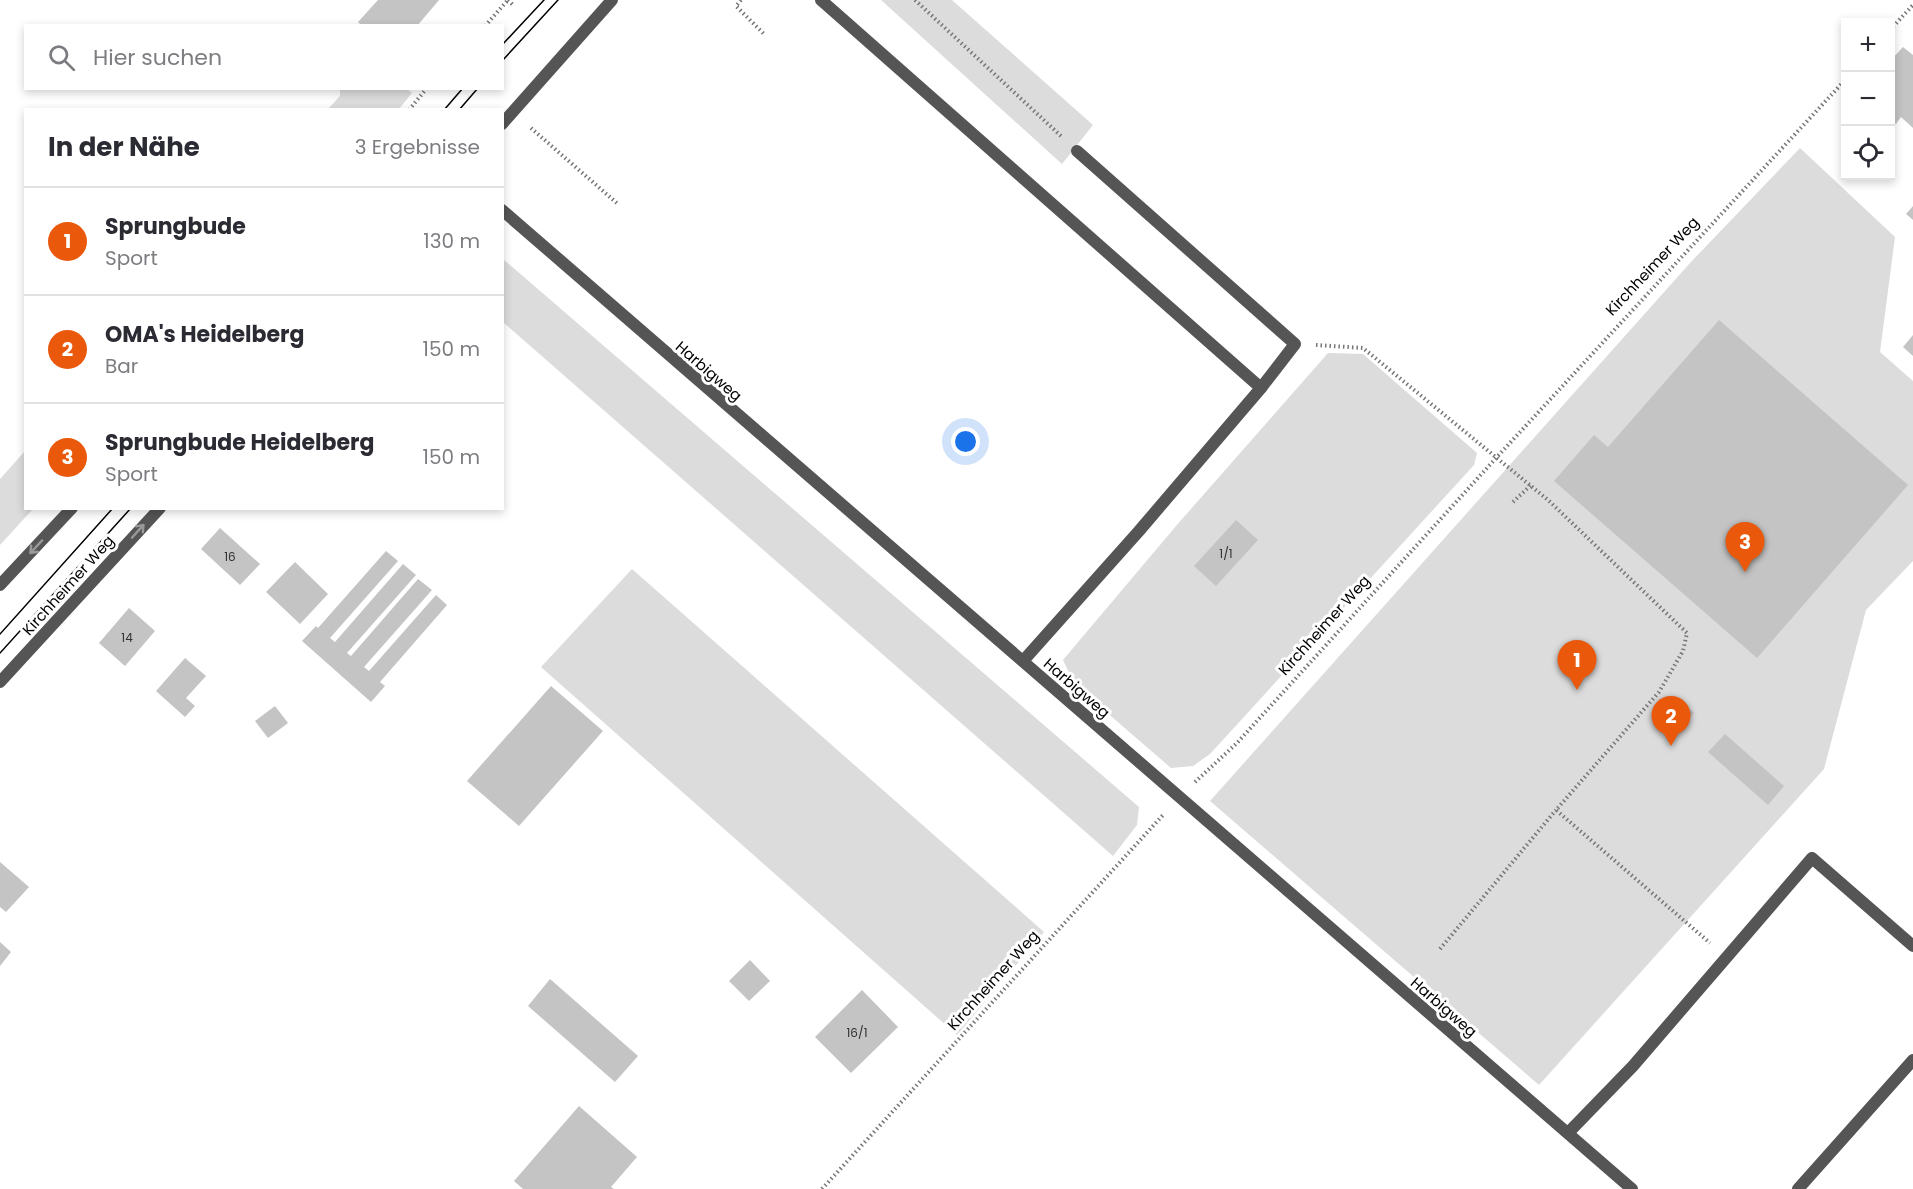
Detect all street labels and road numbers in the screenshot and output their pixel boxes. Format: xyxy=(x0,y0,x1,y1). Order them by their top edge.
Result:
street label: Kirchheimer Weg xyxy=(1601,212,1703,320)
street label: Harbigweg xyxy=(671,336,747,406)
street label: Kirchheimer Weg xyxy=(17,530,119,640)
street label: Kirchheimer Weg xyxy=(1273,570,1375,680)
street label: Harbigweg xyxy=(1039,653,1115,723)
street label: Kirchheimer Weg xyxy=(942,925,1044,1035)
street label: Harbigweg xyxy=(1406,972,1482,1042)

